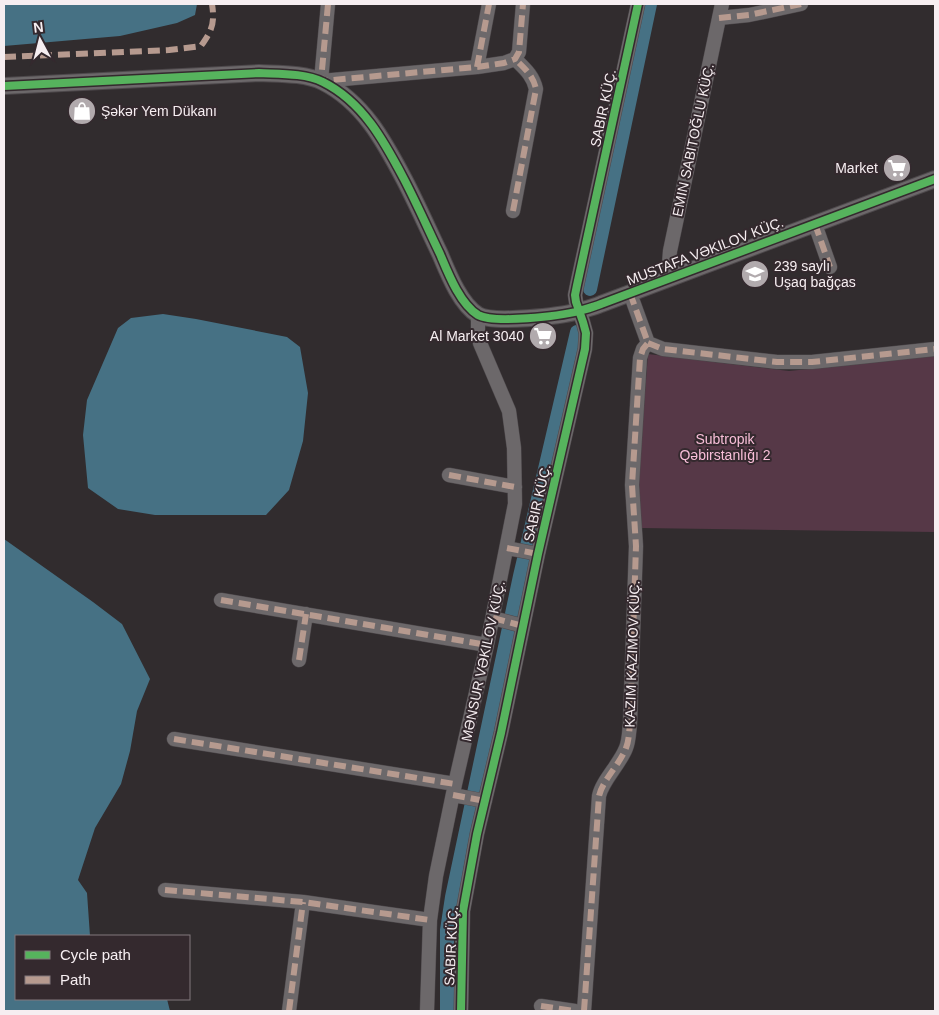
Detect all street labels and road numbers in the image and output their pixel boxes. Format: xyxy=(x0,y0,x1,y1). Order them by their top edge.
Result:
street label: EMIN SABITOĞLU KÜÇ. xyxy=(668,62,717,218)
street label: SABIR KÜÇ. xyxy=(586,67,619,148)
street label: MUSTAFA VƏKILOV KÜÇ. xyxy=(624,213,786,288)
street label: SABIR KÜÇ. xyxy=(519,462,554,543)
street label: MƏNSUR VƏKILOV KÜÇ. xyxy=(457,579,508,743)
street label: KAZIM KAZIMOV KÜÇ. xyxy=(620,580,643,728)
street label: SABIR KÜÇ. xyxy=(440,906,461,986)

